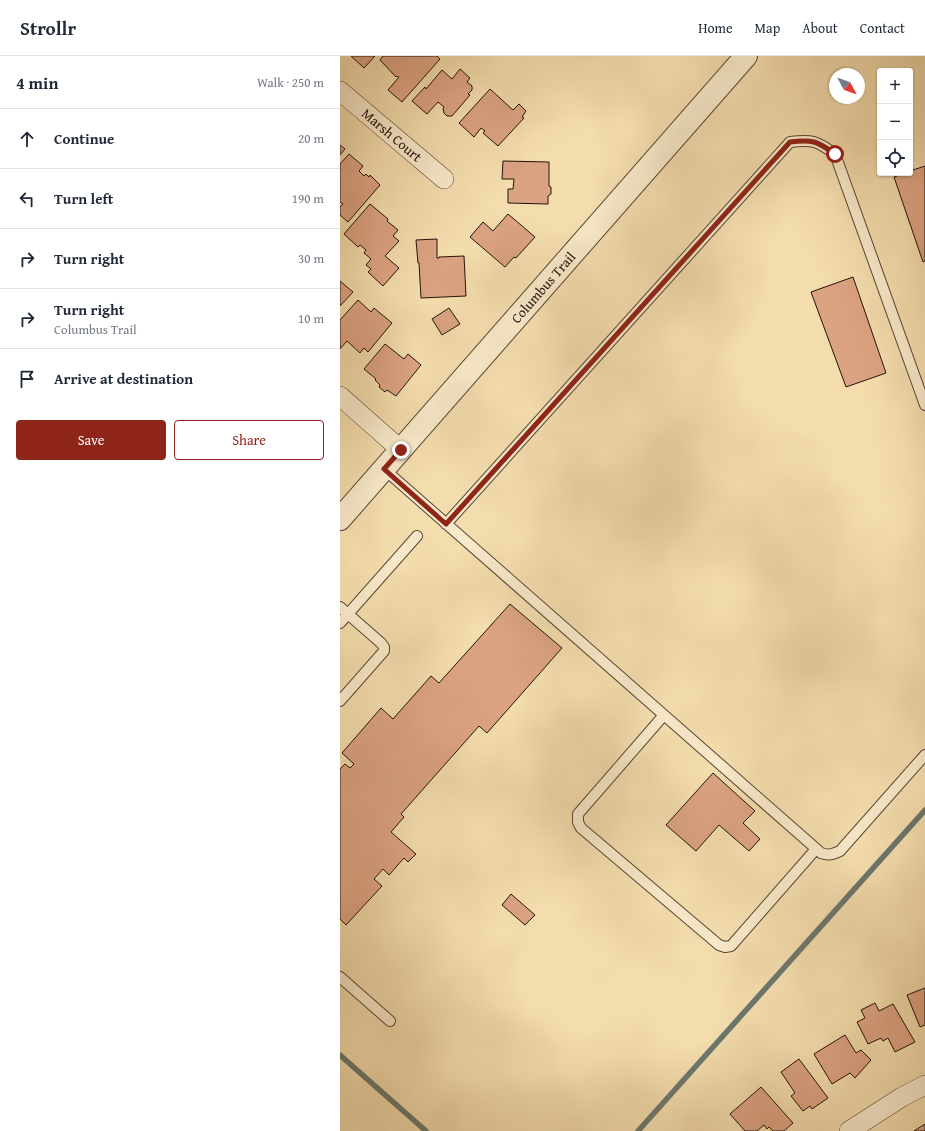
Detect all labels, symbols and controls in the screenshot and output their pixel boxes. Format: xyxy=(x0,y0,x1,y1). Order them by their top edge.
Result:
text: Strollr xyxy=(20,14,76,42)
text: Home xyxy=(698,18,733,38)
text: Map xyxy=(755,18,780,38)
text: About xyxy=(802,18,838,38)
text: Contact xyxy=(860,18,905,38)
north arrow xyxy=(829,68,865,104)
map controls xyxy=(877,68,913,176)
button: + xyxy=(877,68,913,104)
text: 4 min xyxy=(16,70,58,95)
text: Walk · 250 m xyxy=(257,73,324,92)
street label: Marsh Court xyxy=(357,104,426,166)
button: − xyxy=(877,104,913,140)
icon: ahead xyxy=(16,128,38,150)
text: Continue xyxy=(54,128,115,149)
text: 20 m xyxy=(298,129,324,148)
button: locate xyxy=(877,140,913,176)
route start xyxy=(826,145,844,163)
icon: left xyxy=(16,188,38,210)
text: Turn left xyxy=(54,188,113,209)
text: 190 m xyxy=(292,189,324,208)
street label: Columbus Trail xyxy=(506,247,580,328)
icon: right xyxy=(16,248,38,270)
text: Turn right xyxy=(54,248,125,269)
text: 30 m xyxy=(298,249,324,268)
text: Turn right xyxy=(54,299,125,320)
icon: right xyxy=(16,308,38,330)
text: 10 m xyxy=(298,309,324,328)
text: Columbus Trail xyxy=(54,320,137,339)
icon: arrive xyxy=(16,368,38,390)
text: Arrive at destination xyxy=(54,368,193,389)
button: Save xyxy=(16,420,166,460)
button: Share xyxy=(174,420,324,460)
route end xyxy=(392,441,410,459)

